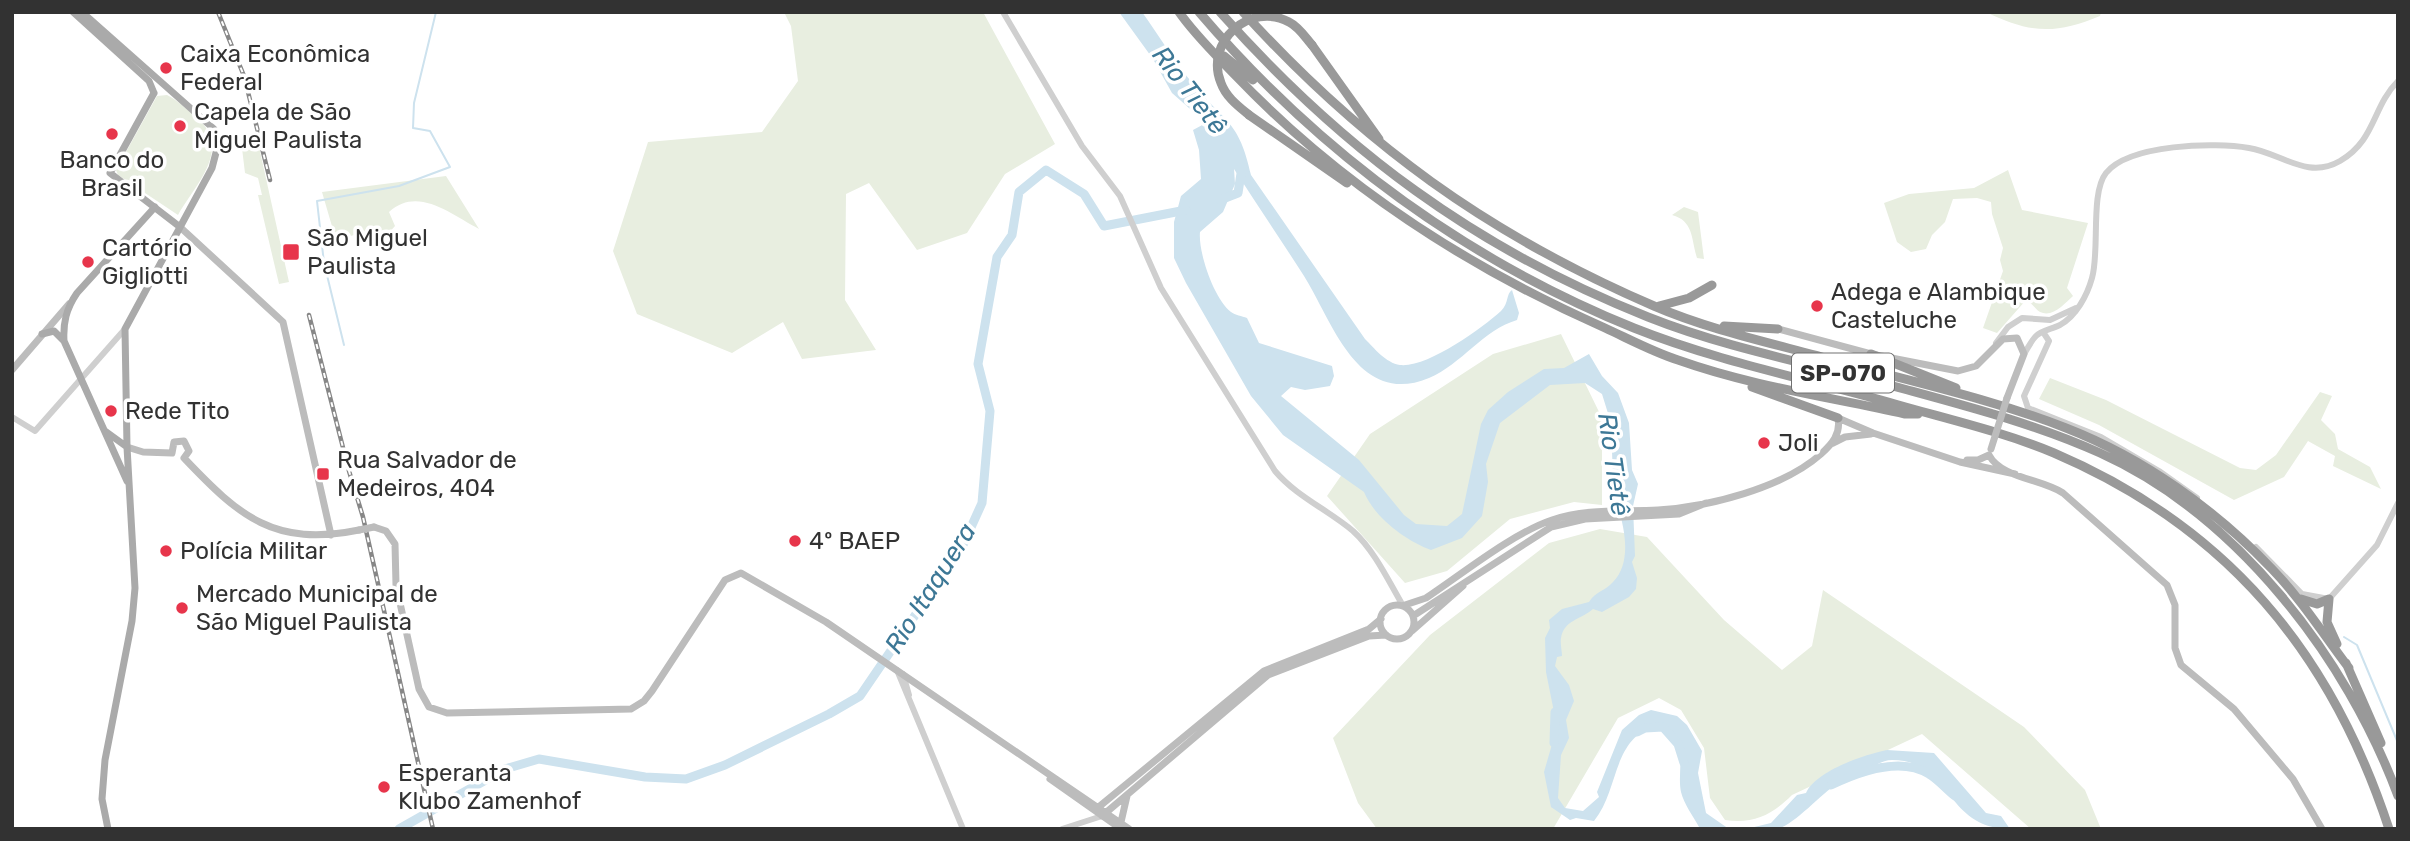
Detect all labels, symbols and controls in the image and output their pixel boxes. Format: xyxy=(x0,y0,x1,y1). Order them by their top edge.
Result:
place label: Caixa Econômica Federal xyxy=(180,40,370,96)
water label: Rio Tietê xyxy=(1145,40,1234,141)
marker: Caixa Econômica Federal xyxy=(158,60,174,76)
place label: Capela de São Miguel Paulista xyxy=(194,98,362,154)
marker: Capela de São Miguel Paulista xyxy=(172,118,188,134)
marker: Banco do Brasil xyxy=(104,126,120,142)
place label: Banco do Brasil xyxy=(60,146,164,202)
place label: São Miguel Paulista xyxy=(307,224,428,280)
place label: Cartório Gigliotti xyxy=(102,234,192,290)
marker: São Miguel Paulista xyxy=(281,242,301,262)
marker: Cartório Gigliotti xyxy=(80,254,96,270)
place label: Adega e Alambique Casteluche xyxy=(1831,278,2046,334)
marker: Adega e Alambique Casteluche xyxy=(1809,298,1825,314)
road number: SP-070 xyxy=(1792,354,1894,392)
place label: Rede Tito xyxy=(125,397,230,425)
marker: Rede Tito xyxy=(103,403,119,419)
water label: Rio Tietê xyxy=(1591,411,1636,518)
place label: Joli xyxy=(1778,429,1819,457)
marker: Joli xyxy=(1756,435,1772,451)
place label: Rua Salvador de Medeiros, 404 xyxy=(337,446,517,502)
marker: Rua Salvador de Medeiros, 404 xyxy=(315,466,331,482)
water label: Rio Itaquera xyxy=(878,517,983,659)
place label: 4º BAEP xyxy=(809,527,900,555)
marker: 4º BAEP xyxy=(787,533,803,549)
place label: Polícia Militar xyxy=(180,537,327,565)
marker: Polícia Militar xyxy=(158,543,174,559)
place label: Mercado Municipal de São Miguel Paulista xyxy=(196,580,438,636)
marker: Mercado Municipal de São Miguel Paulista xyxy=(174,600,190,616)
place label: Esperanta Klubo Zamenhof xyxy=(398,759,582,815)
marker: Esperanta Klubo Zamenhof xyxy=(376,779,392,795)

